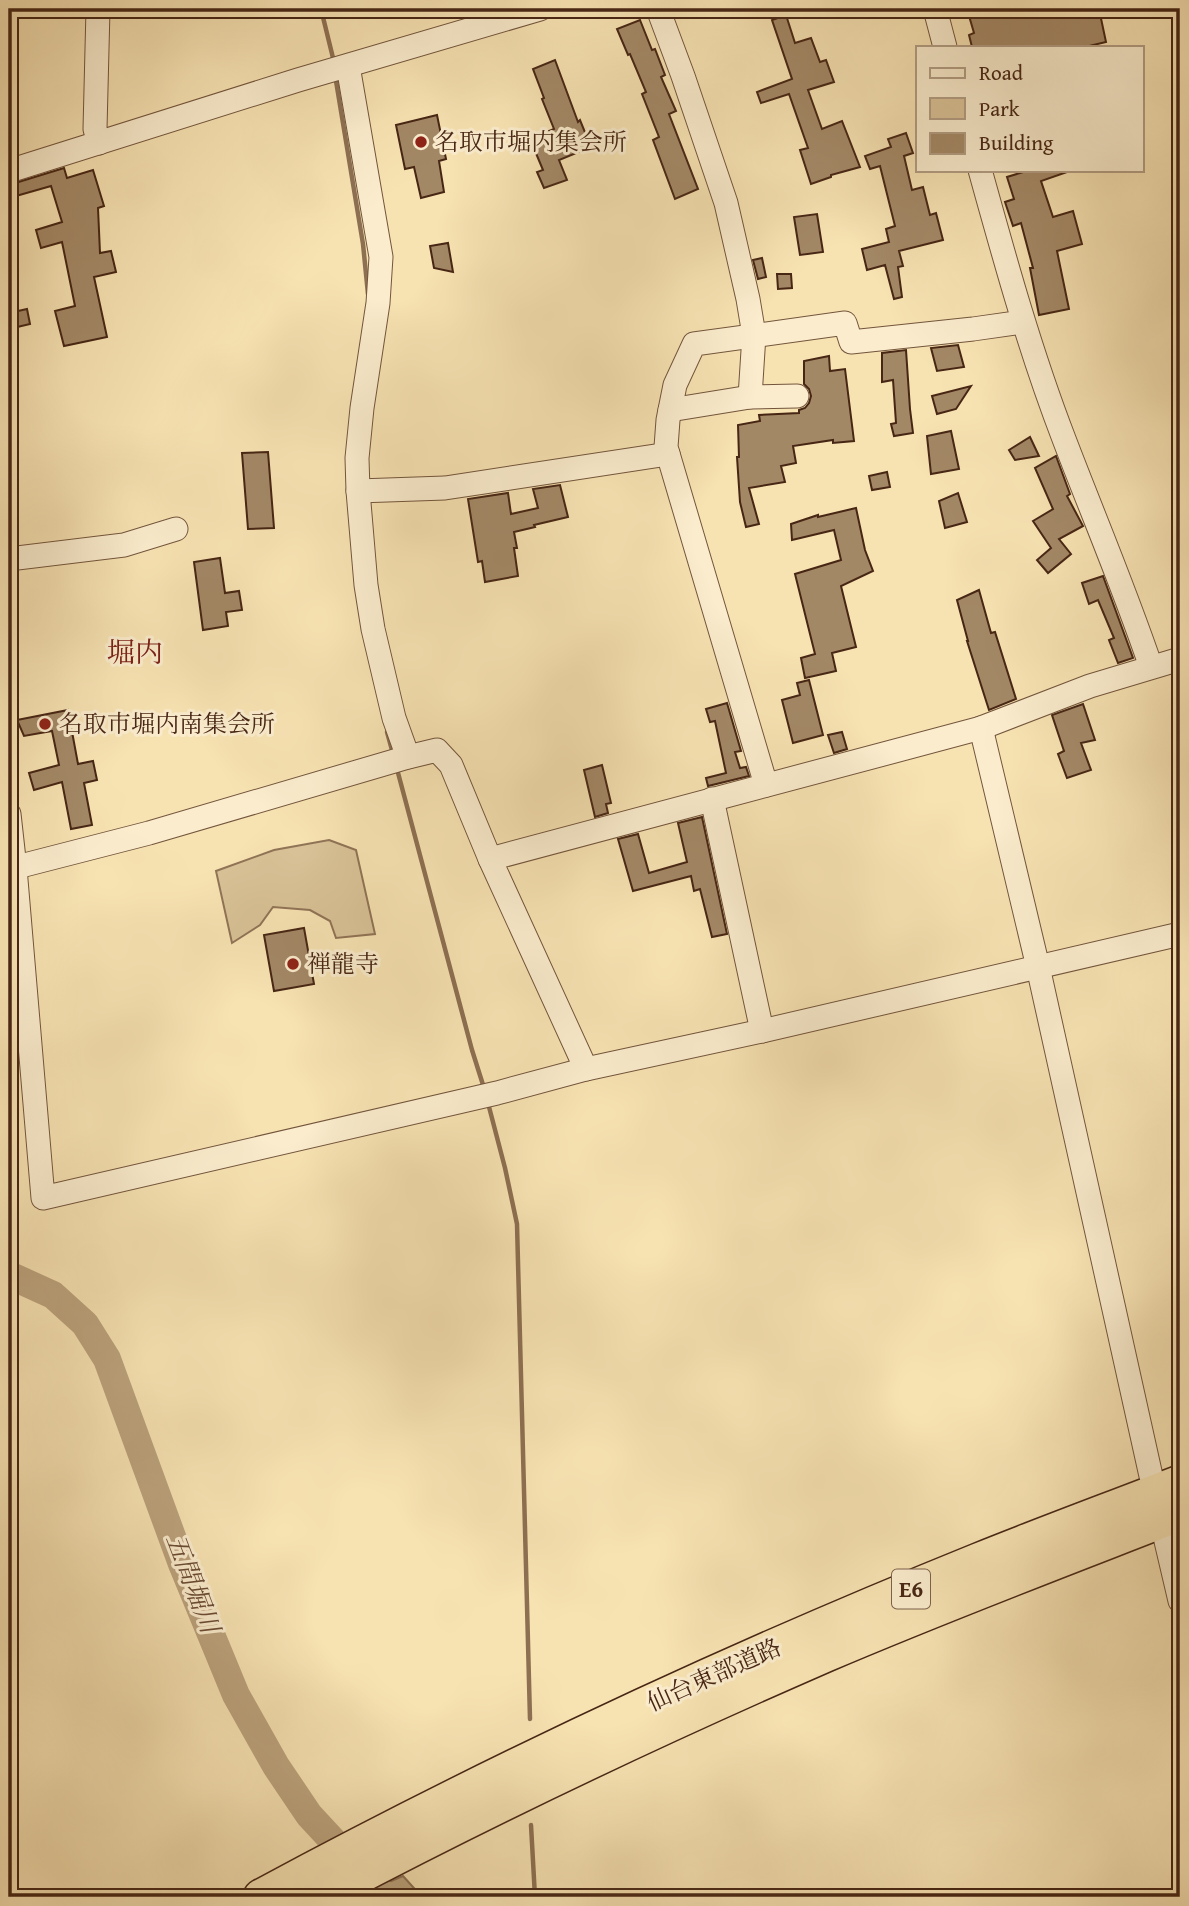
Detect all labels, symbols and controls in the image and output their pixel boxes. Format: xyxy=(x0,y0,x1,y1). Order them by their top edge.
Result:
legend xyxy=(916,46,1144,172)
text: Road xyxy=(979,57,1024,88)
text: Park xyxy=(979,93,1020,124)
place label: 名取市堀内集会所 xyxy=(435,124,627,159)
text: Building xyxy=(979,127,1054,158)
marker: 名取市堀内集会所 xyxy=(413,134,429,150)
district label: 堀内 xyxy=(107,631,163,672)
place label: 名取市堀内南集会所 xyxy=(59,706,275,741)
marker: 名取市堀内南集会所 xyxy=(37,716,53,732)
place label: 禅龍寺 xyxy=(307,946,379,981)
marker: 禅龍寺 xyxy=(285,956,301,972)
water label: 五間堀川 xyxy=(157,1527,231,1641)
road number: E6 xyxy=(892,1570,930,1608)
street label: 仙台東部道路 xyxy=(641,1629,787,1720)

